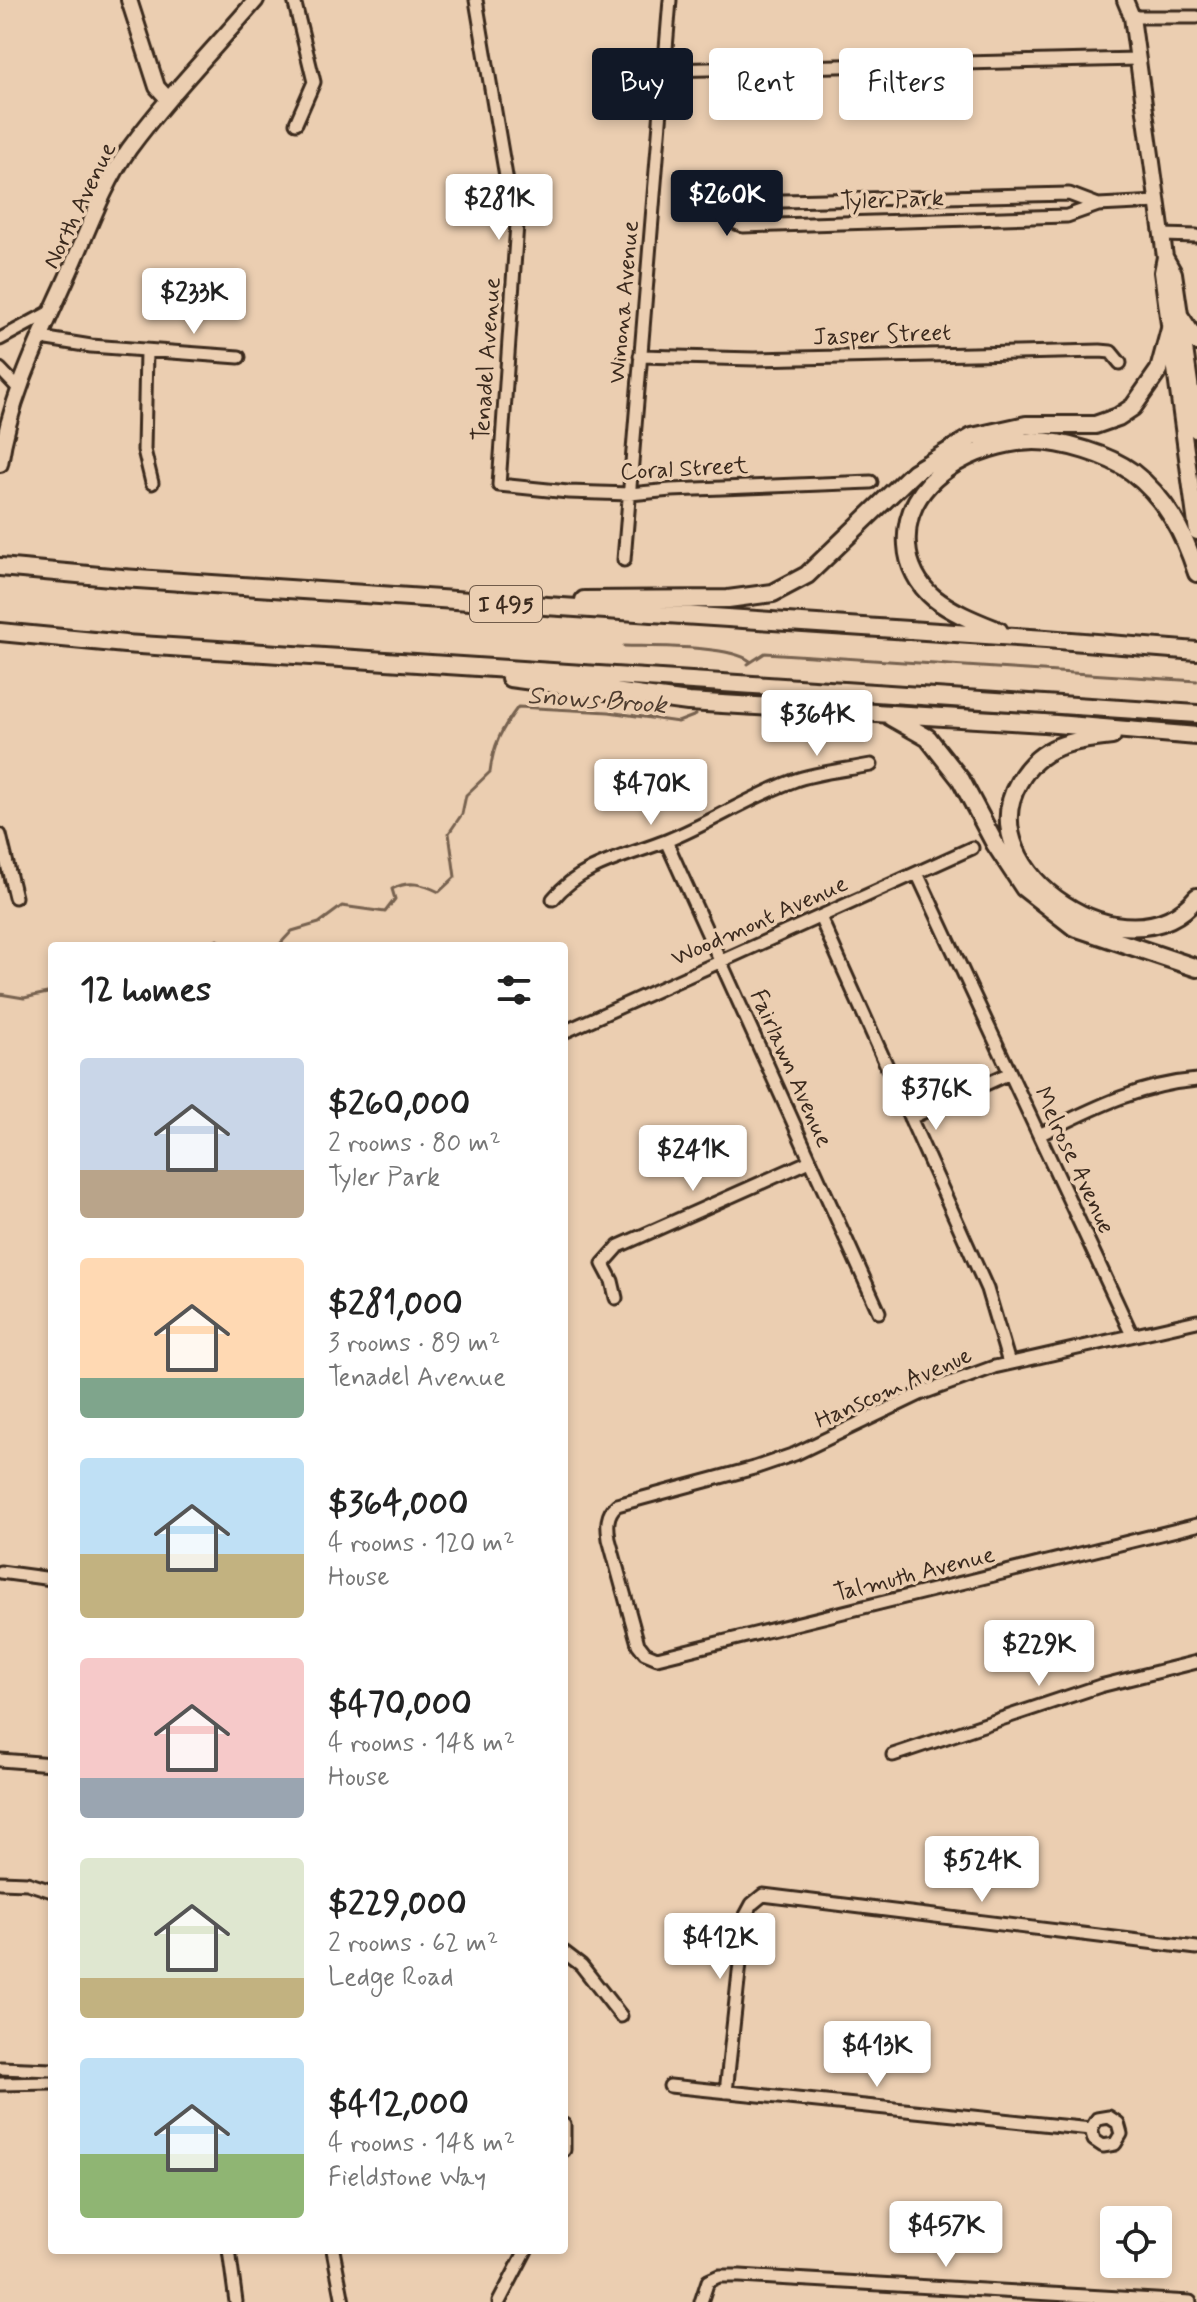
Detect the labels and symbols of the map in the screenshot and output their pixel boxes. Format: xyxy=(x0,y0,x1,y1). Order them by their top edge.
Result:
street label: North Avenue xyxy=(36,137,124,274)
pin: $260K xyxy=(671,170,783,238)
pin: $281K xyxy=(443,174,555,242)
street label: Tyler Park xyxy=(840,183,944,218)
street label: Winona Avenue xyxy=(602,219,647,385)
pin: $233K xyxy=(138,268,250,336)
street label: Tenadel Avenue xyxy=(466,276,509,442)
street label: Jasper Street xyxy=(812,318,952,353)
street label: Coral Street xyxy=(619,451,749,488)
road number: I 495 xyxy=(470,586,542,622)
water label: Snows Brook xyxy=(526,679,669,723)
pin: $364K xyxy=(761,690,873,758)
pin: $470K xyxy=(595,759,707,827)
street label: Woodmont Avenue xyxy=(667,869,853,974)
street label: Fairlawn Avenue xyxy=(742,985,839,1153)
pin: $376K xyxy=(880,1064,992,1132)
street label: Melrose Avenue xyxy=(1026,1082,1121,1239)
pin: $241K xyxy=(637,1125,749,1193)
street label: Hanscom Avenue xyxy=(810,1340,977,1437)
street label: Talmuth Avenue xyxy=(831,1539,998,1609)
pin: $229K xyxy=(983,1620,1095,1688)
pin: $524K xyxy=(926,1836,1038,1904)
pin: $412K xyxy=(664,1913,776,1981)
pin: $413K xyxy=(821,2021,933,2089)
pin: $457K xyxy=(890,2201,1002,2269)

